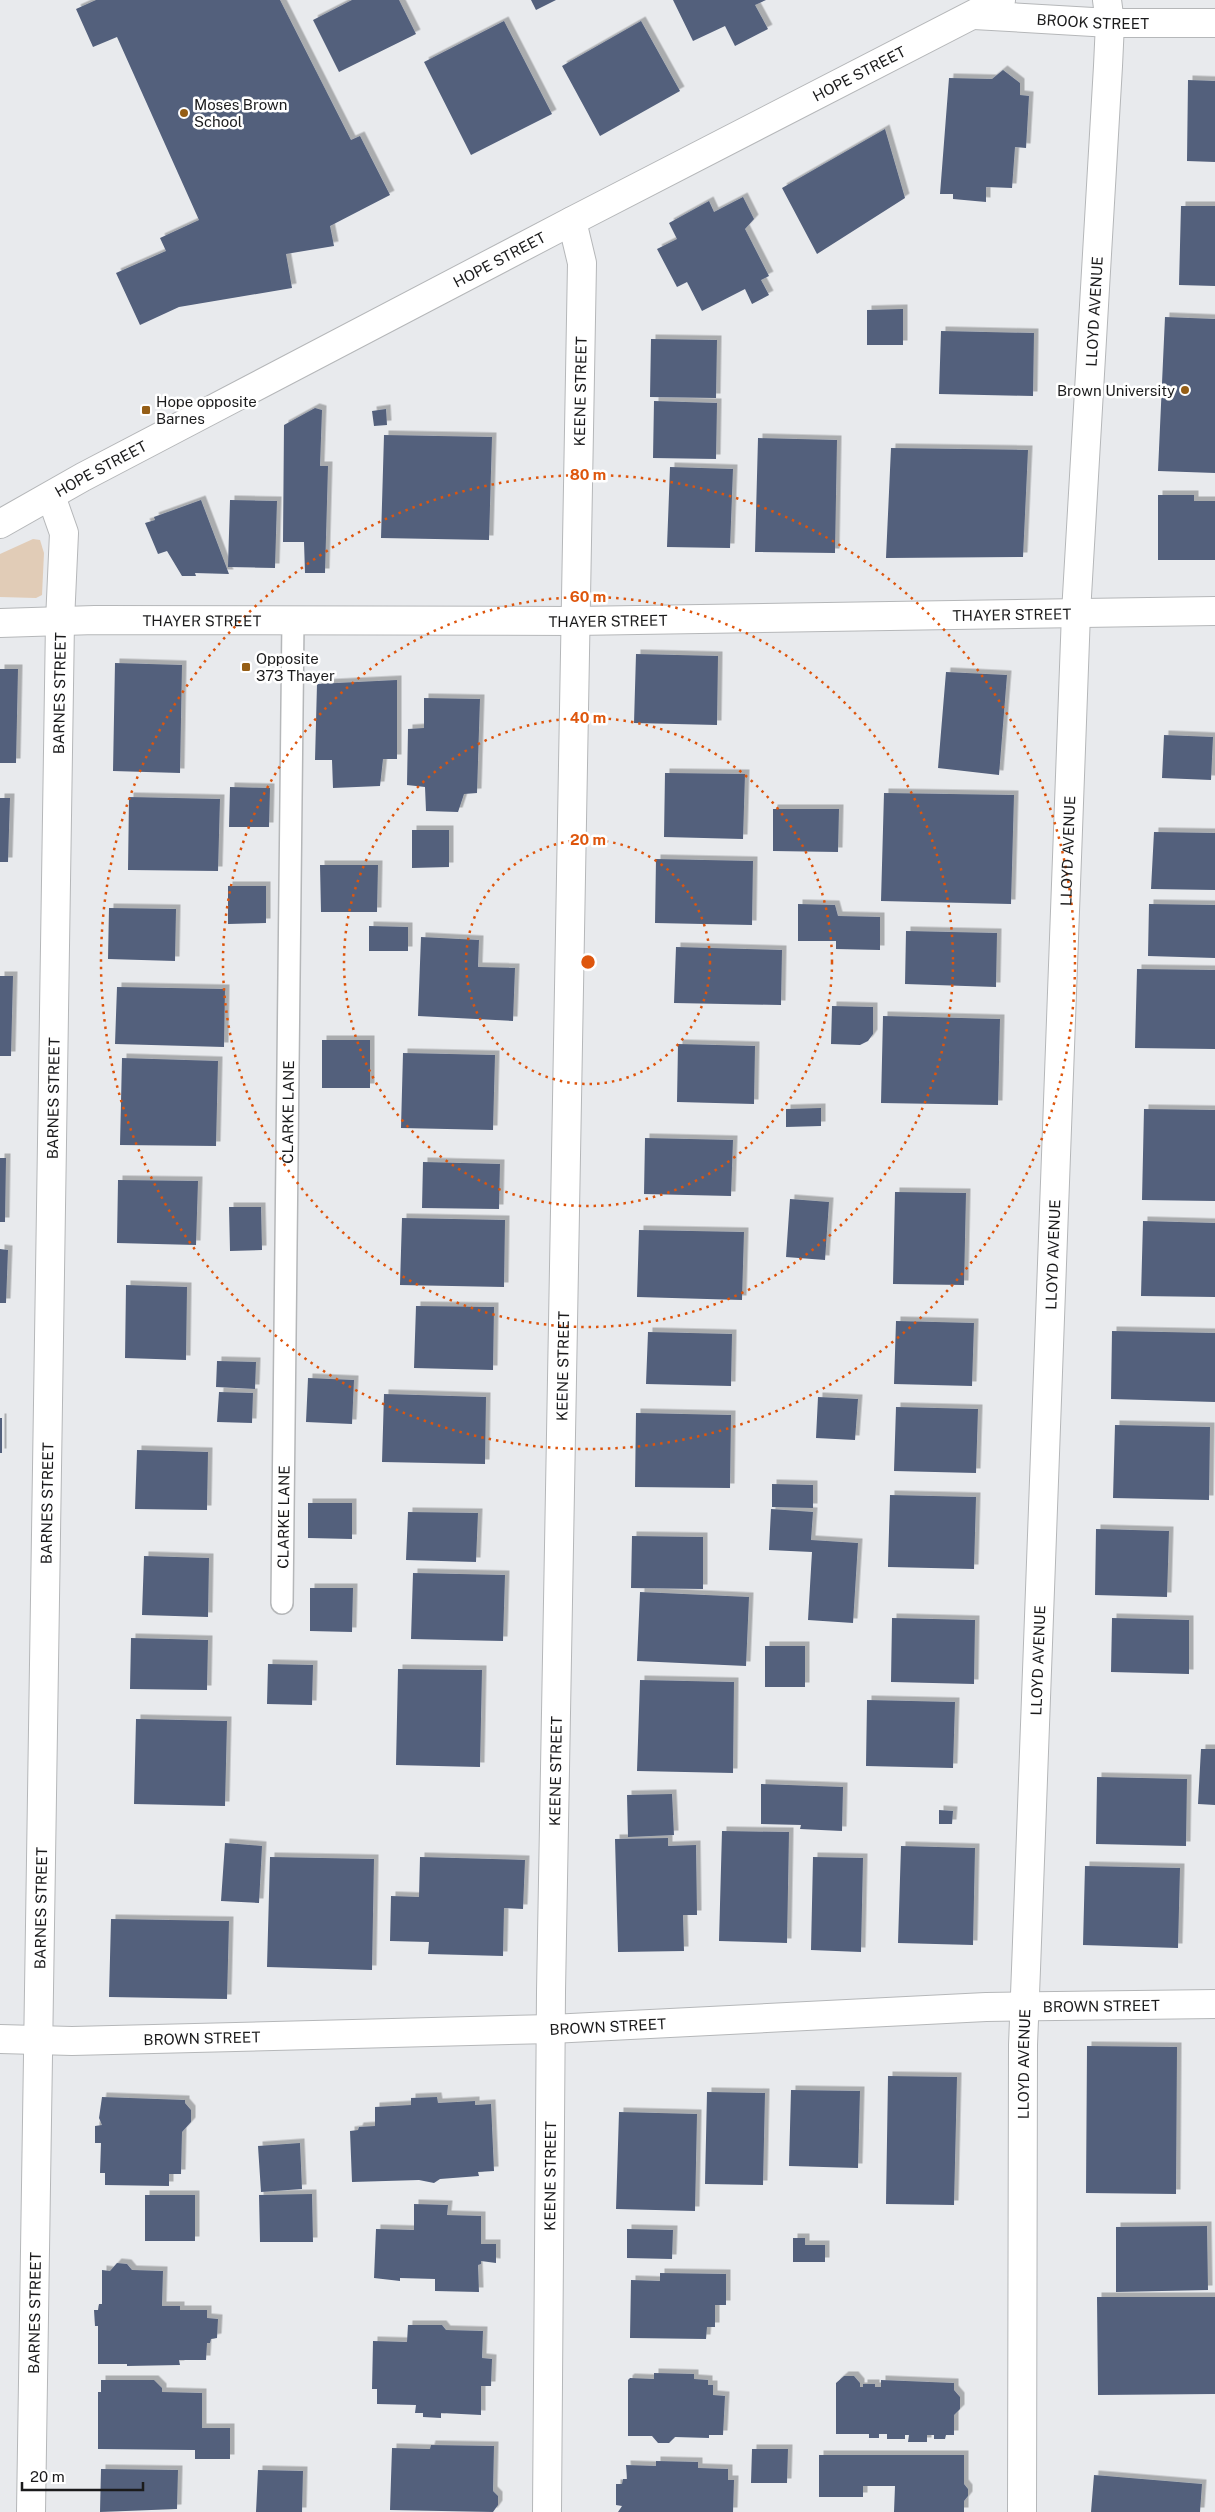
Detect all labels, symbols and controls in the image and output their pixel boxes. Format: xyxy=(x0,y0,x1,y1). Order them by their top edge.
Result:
street label: BROOK STREET xyxy=(1036,10,1149,32)
street label: HOPE STREET xyxy=(810,42,908,104)
place label: Moses Brown School xyxy=(194,96,287,130)
marker: Moses Brown School xyxy=(178,107,190,119)
street label: HOPE STREET xyxy=(450,228,548,290)
street label: LLOYD AVENUE xyxy=(1082,256,1105,367)
street label: KEENE STREET xyxy=(570,336,589,446)
place label: Brown University xyxy=(1057,382,1175,399)
marker: Brown University xyxy=(1179,384,1191,396)
place label: Hope opposite Barnes xyxy=(156,393,257,427)
marker: Hope opposite Barnes xyxy=(140,404,152,416)
street label: HOPE STREET xyxy=(52,437,149,500)
text: 80 m xyxy=(570,466,606,483)
text: 60 m xyxy=(570,588,606,605)
street label: THAYER STREET xyxy=(952,605,1072,624)
street label: THAYER STREET xyxy=(548,611,668,630)
street label: THAYER STREET xyxy=(142,612,262,629)
street label: BARNES STREET xyxy=(49,632,68,754)
place label: Opposite 373 Thayer xyxy=(256,650,335,684)
marker: Opposite 373 Thayer xyxy=(240,661,252,673)
text: 40 m xyxy=(570,709,606,726)
street label: LLOYD AVENUE xyxy=(1057,795,1078,906)
text: 20 m xyxy=(570,831,606,848)
centre of rings xyxy=(579,953,597,971)
street label: BARNES STREET xyxy=(43,1037,62,1159)
street label: CLARKE LANE xyxy=(278,1060,297,1164)
street label: LLOYD AVENUE xyxy=(1042,1199,1063,1310)
street label: KEENE STREET xyxy=(553,1311,572,1421)
street label: BARNES STREET xyxy=(37,1442,56,1564)
street label: CLARKE LANE xyxy=(274,1465,292,1569)
street label: LLOYD AVENUE xyxy=(1027,1605,1048,1716)
street label: KEENE STREET xyxy=(545,1716,564,1826)
street label: BARNES STREET xyxy=(31,1847,50,1969)
street label: BROWN STREET xyxy=(1043,1996,1160,2015)
street label: LLOYD AVENUE xyxy=(1014,2008,1033,2119)
street label: BROWN STREET xyxy=(549,2015,667,2038)
street label: BROWN STREET xyxy=(143,2028,261,2048)
street label: KEENE STREET xyxy=(541,2121,559,2231)
street label: BARNES STREET xyxy=(25,2252,43,2374)
scale bar xyxy=(22,2460,144,2492)
text: 20 m xyxy=(30,2468,65,2485)

